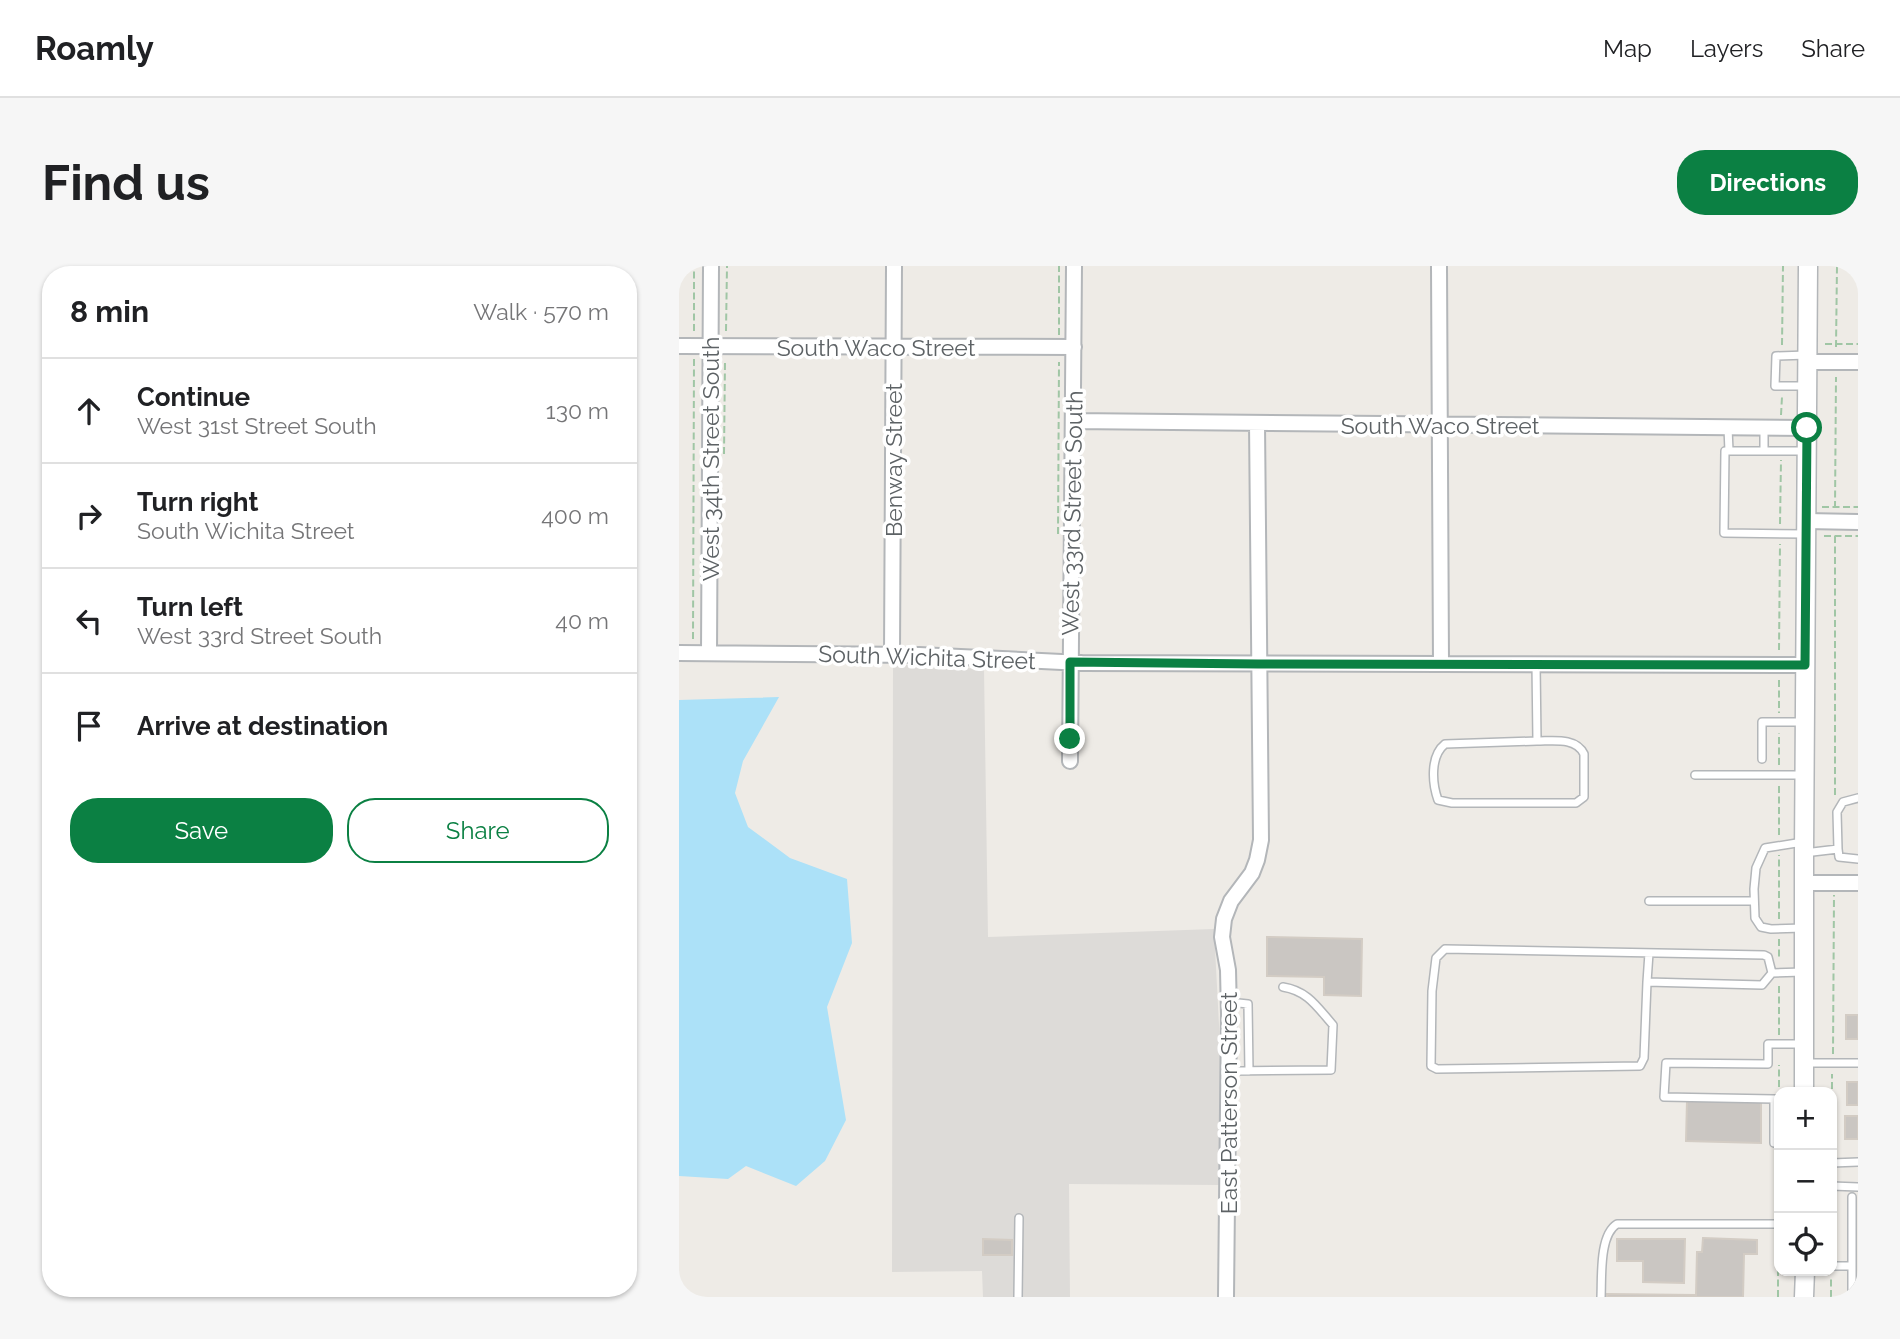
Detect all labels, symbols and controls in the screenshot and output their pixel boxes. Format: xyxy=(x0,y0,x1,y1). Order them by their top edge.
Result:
text: Roamly xyxy=(35,29,154,68)
text: Map xyxy=(1603,34,1652,63)
text: Layers xyxy=(1690,34,1763,63)
text: Share xyxy=(1801,34,1865,63)
button: Directions xyxy=(1677,150,1858,215)
text: Find us xyxy=(42,154,210,211)
text: 8 min xyxy=(70,294,149,329)
text: Walk · 570 m xyxy=(473,298,609,325)
street label: South Waco Street xyxy=(777,334,976,361)
street label: West 34th Street South xyxy=(697,337,724,581)
text: Continue xyxy=(137,382,250,412)
street label: Benway Street xyxy=(880,383,907,537)
street label: West 33rd Street South xyxy=(1056,390,1088,636)
icon: ahead xyxy=(70,392,108,430)
text: 130 m xyxy=(546,397,609,424)
text: West 31st Street South xyxy=(137,412,377,439)
street label: South Waco Street xyxy=(1341,412,1540,439)
route start xyxy=(1791,412,1822,443)
text: Turn right xyxy=(137,487,258,517)
icon: right xyxy=(70,497,108,535)
text: 400 m xyxy=(541,502,609,529)
text: South Wichita Street xyxy=(137,517,354,544)
text: Turn left xyxy=(137,592,243,622)
icon: left xyxy=(70,602,108,640)
text: 40 m xyxy=(555,607,609,634)
text: West 33rd Street South xyxy=(137,622,382,649)
street label: South Wichita Street xyxy=(818,640,1036,674)
icon: arrive xyxy=(70,707,108,745)
text: Arrive at destination xyxy=(137,711,388,741)
route end xyxy=(1054,723,1085,754)
button: Save xyxy=(70,798,333,863)
button: Share xyxy=(347,798,609,863)
street label: East Patterson Street xyxy=(1215,992,1242,1214)
map controls xyxy=(1774,1087,1837,1276)
button: + xyxy=(1774,1087,1837,1150)
button: − xyxy=(1774,1150,1837,1213)
button: locate xyxy=(1774,1213,1837,1276)

